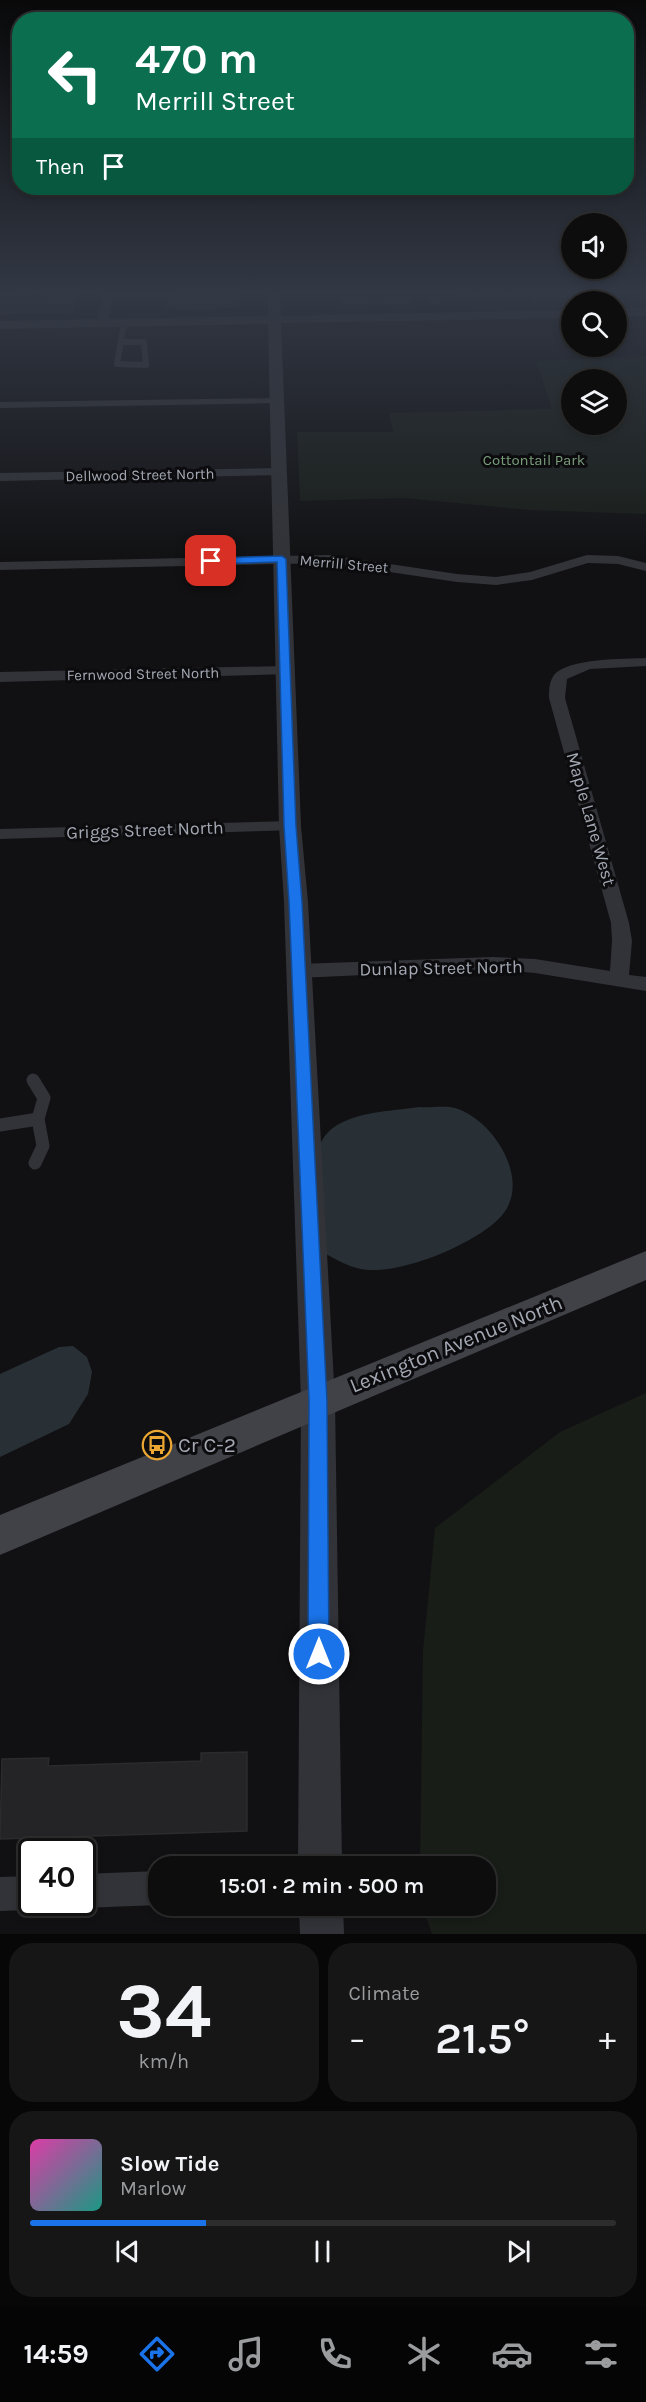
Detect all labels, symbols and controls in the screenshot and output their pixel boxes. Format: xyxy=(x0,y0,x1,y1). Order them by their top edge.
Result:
text: 470 m xyxy=(135,34,258,84)
icon: left xyxy=(36,36,114,114)
text: Merrill Street xyxy=(135,85,295,117)
icon: arrive xyxy=(97,150,130,183)
text: Then xyxy=(36,154,85,180)
map controls xyxy=(561,213,627,435)
button: sound xyxy=(561,213,627,279)
button: search xyxy=(561,291,627,357)
button: layers xyxy=(561,369,627,435)
park label: Cottontail Park xyxy=(483,451,585,469)
street label: Dellwood Street North xyxy=(65,465,215,485)
pin xyxy=(185,535,236,586)
icon: arrive xyxy=(194,544,227,577)
street label: Merrill Street xyxy=(299,551,389,577)
street label: Fernwood Street North xyxy=(67,664,219,684)
street label: Maple Lane West xyxy=(561,750,621,889)
street label: Griggs Street North xyxy=(66,816,224,844)
street label: Dunlap Street North xyxy=(359,956,523,980)
street label: Lexington Avenue North xyxy=(346,1290,566,1398)
bus stop icon: Cr C-2 xyxy=(141,1429,173,1461)
place label: Cr C-2 xyxy=(178,1433,236,1457)
position arrow xyxy=(287,1622,351,1686)
speed limit sign: 40 xyxy=(18,1838,96,1916)
text: 15:01 · 2 min · 500 m xyxy=(220,1873,424,1899)
text: 34 xyxy=(116,1965,211,2057)
text: Climate xyxy=(349,1982,420,2005)
text: 21.5° xyxy=(435,2012,530,2064)
text: − xyxy=(349,2019,366,2057)
text: + xyxy=(599,2019,616,2057)
text: km/h xyxy=(138,2050,189,2073)
text: Slow Tide xyxy=(120,2151,220,2177)
text: Marlow xyxy=(120,2177,186,2200)
icon: previous xyxy=(111,2235,144,2268)
icon: pause xyxy=(306,2235,339,2268)
icon: next xyxy=(502,2235,535,2268)
icon: directions xyxy=(136,2333,178,2375)
icon: music xyxy=(225,2333,267,2375)
icon: phone xyxy=(314,2333,356,2375)
icon: climate xyxy=(403,2333,445,2375)
icon: car xyxy=(491,2333,533,2375)
icon: filters xyxy=(580,2333,622,2375)
text: 14:59 xyxy=(23,2338,89,2370)

